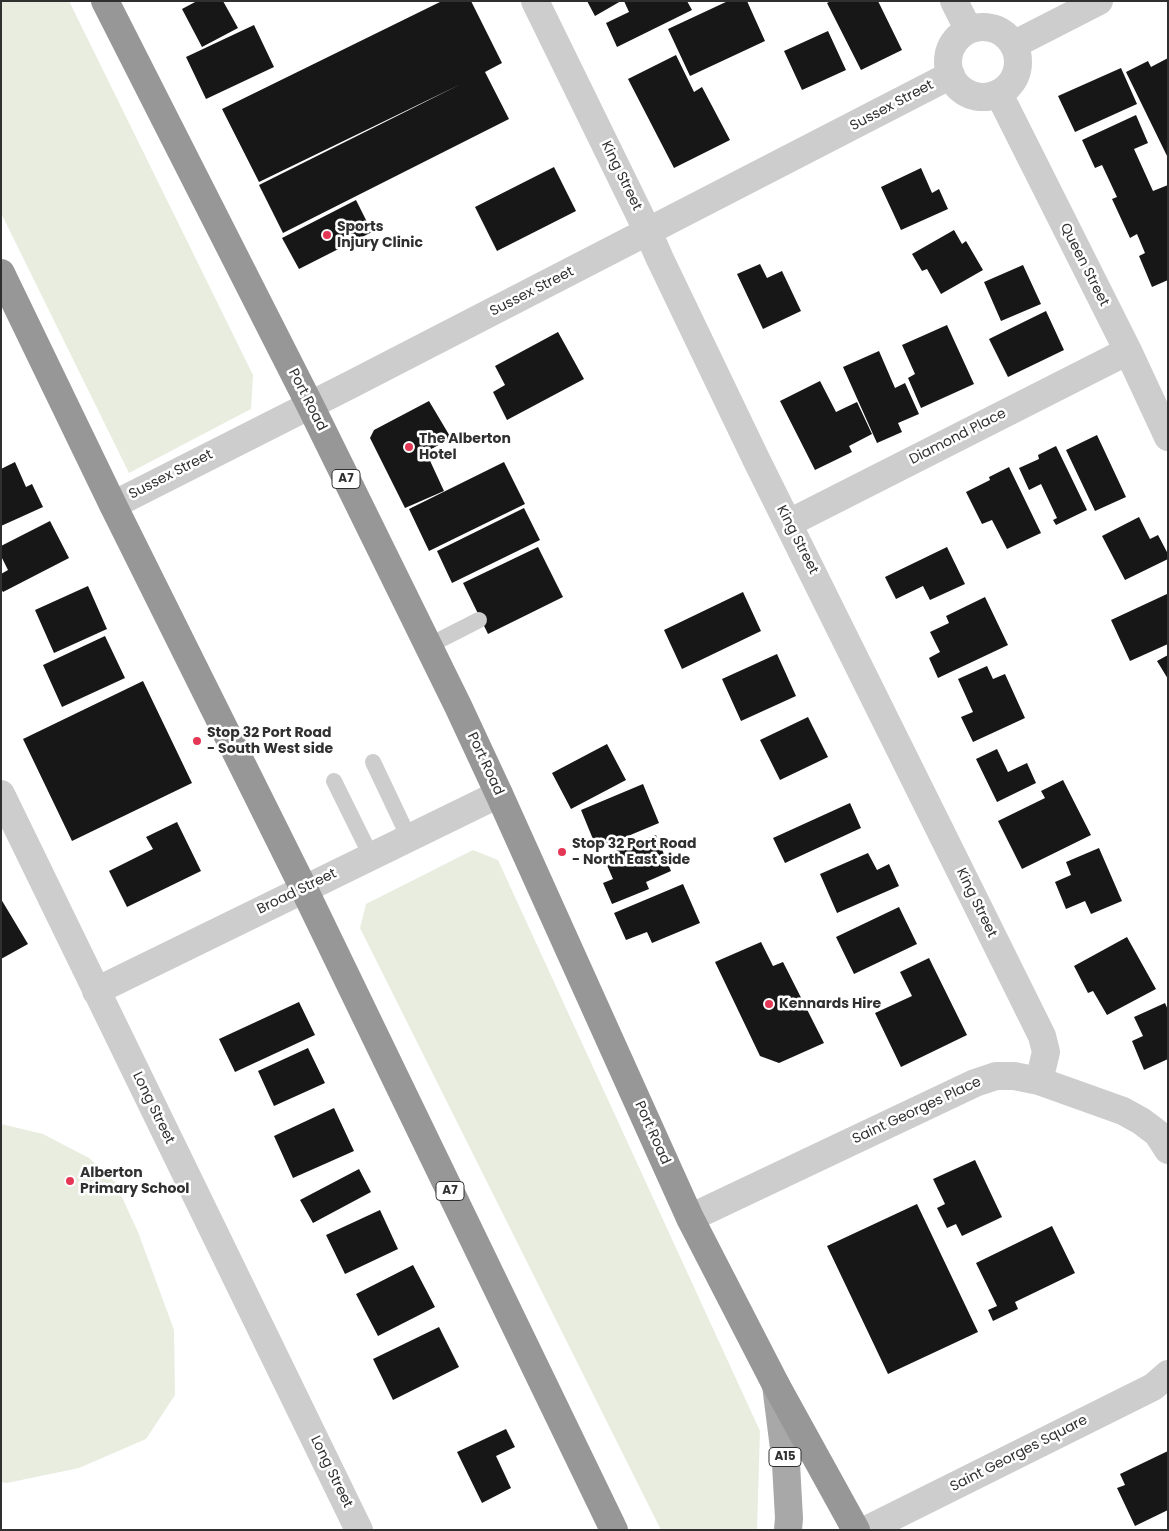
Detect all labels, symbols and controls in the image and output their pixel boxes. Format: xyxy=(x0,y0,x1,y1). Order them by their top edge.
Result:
street label: Sussex Street xyxy=(847,77,937,135)
street label: King Street xyxy=(597,139,645,213)
place label: Sports Injury Clinic xyxy=(337,219,423,252)
street label: Queen Street xyxy=(1056,221,1112,309)
marker: Sports Injury Clinic xyxy=(321,229,333,241)
street label: Sussex Street xyxy=(487,264,577,320)
street label: Port Road xyxy=(284,366,330,434)
street label: Diamond Place xyxy=(907,405,1009,469)
place label: The Alberton Hotel xyxy=(419,431,511,464)
marker: The Alberton Hotel xyxy=(403,441,415,453)
street label: Sussex Street xyxy=(126,447,216,503)
road number: A7 xyxy=(332,469,360,488)
street label: King Street xyxy=(772,503,822,577)
place label: Stop 32 Port Road - South West side xyxy=(207,725,333,758)
street label: Port Road xyxy=(463,730,507,798)
marker: Stop 32 Port Road - South West side xyxy=(191,735,203,747)
place label: Stop 32 Port Road - North East side xyxy=(572,836,696,869)
marker: Stop 32 Port Road - North East side xyxy=(556,846,568,858)
street label: Broad Street xyxy=(254,866,340,918)
street label: King Street xyxy=(952,866,1000,940)
place label: Kennards Hire xyxy=(779,996,881,1012)
marker: Kennards Hire xyxy=(763,998,775,1010)
street label: Long Street xyxy=(128,1069,178,1147)
street label: Saint Georges Place xyxy=(850,1074,984,1148)
street label: Port Road xyxy=(631,1099,673,1167)
place label: Alberton Primary School xyxy=(80,1165,189,1198)
marker: Alberton Primary School xyxy=(64,1175,76,1187)
road number: A7 xyxy=(436,1182,464,1200)
street label: Saint Georges Square xyxy=(948,1412,1090,1496)
street label: Long Street xyxy=(306,1433,356,1511)
road number: A15 xyxy=(769,1448,801,1466)

